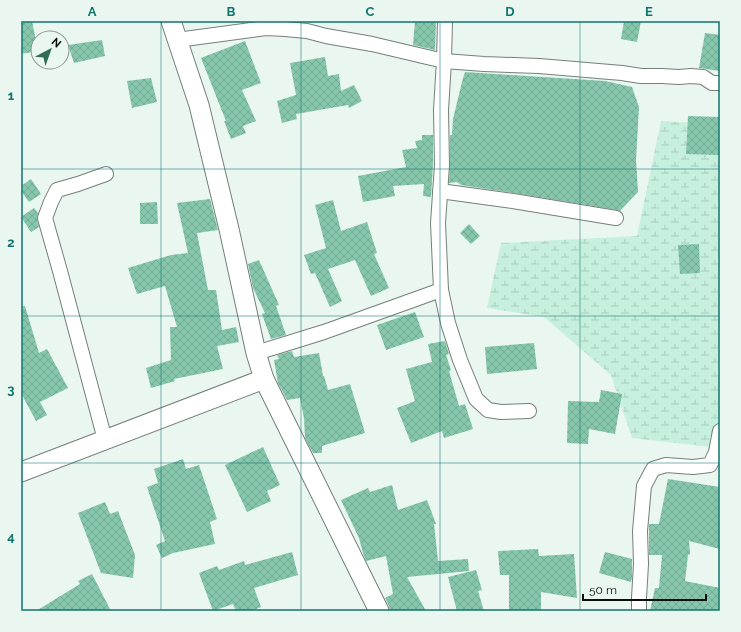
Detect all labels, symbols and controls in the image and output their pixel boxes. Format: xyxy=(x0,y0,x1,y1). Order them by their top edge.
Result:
text: A xyxy=(88,4,97,19)
text: B xyxy=(227,4,236,19)
text: C xyxy=(366,4,375,19)
text: D xyxy=(505,4,515,19)
text: E xyxy=(645,4,653,19)
north arrow xyxy=(30,30,70,70)
text: N xyxy=(49,35,64,50)
text: 1 xyxy=(8,88,15,103)
text: 2 xyxy=(7,235,15,250)
text: 3 xyxy=(7,382,15,397)
text: 4 xyxy=(7,529,15,544)
scale bar xyxy=(583,576,706,602)
text: 50 m xyxy=(589,583,617,597)

